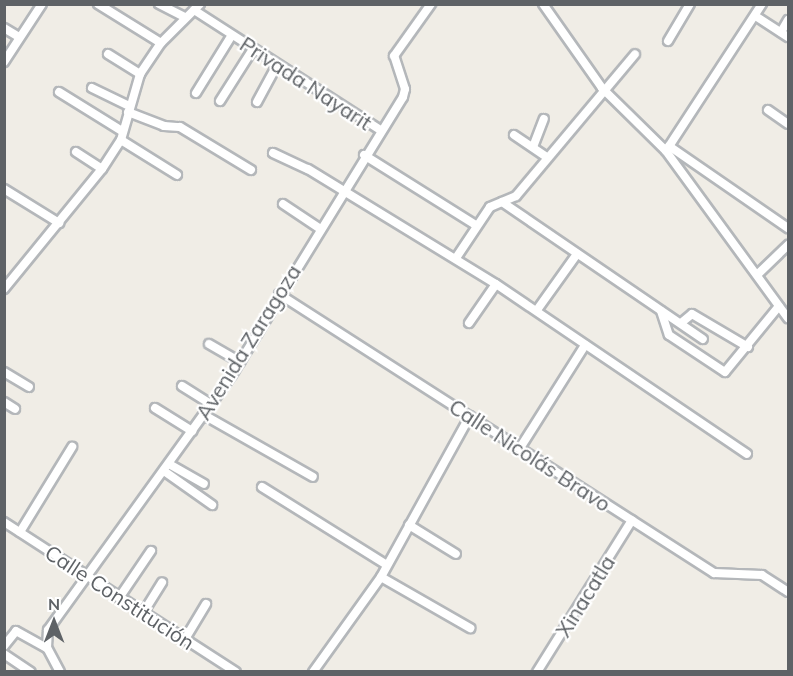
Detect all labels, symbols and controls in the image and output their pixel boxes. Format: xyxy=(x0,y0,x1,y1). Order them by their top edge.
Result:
street label: Privada Nayarit xyxy=(235,31,377,135)
street label: Avenida Zaragoza xyxy=(190,260,306,424)
street label: Calle Nicolás Bravo xyxy=(445,393,615,517)
street label: Calle Constitución xyxy=(40,539,200,655)
street label: Xinacatla xyxy=(550,551,620,641)
north arrow xyxy=(24,592,84,652)
text: N xyxy=(48,594,60,614)

